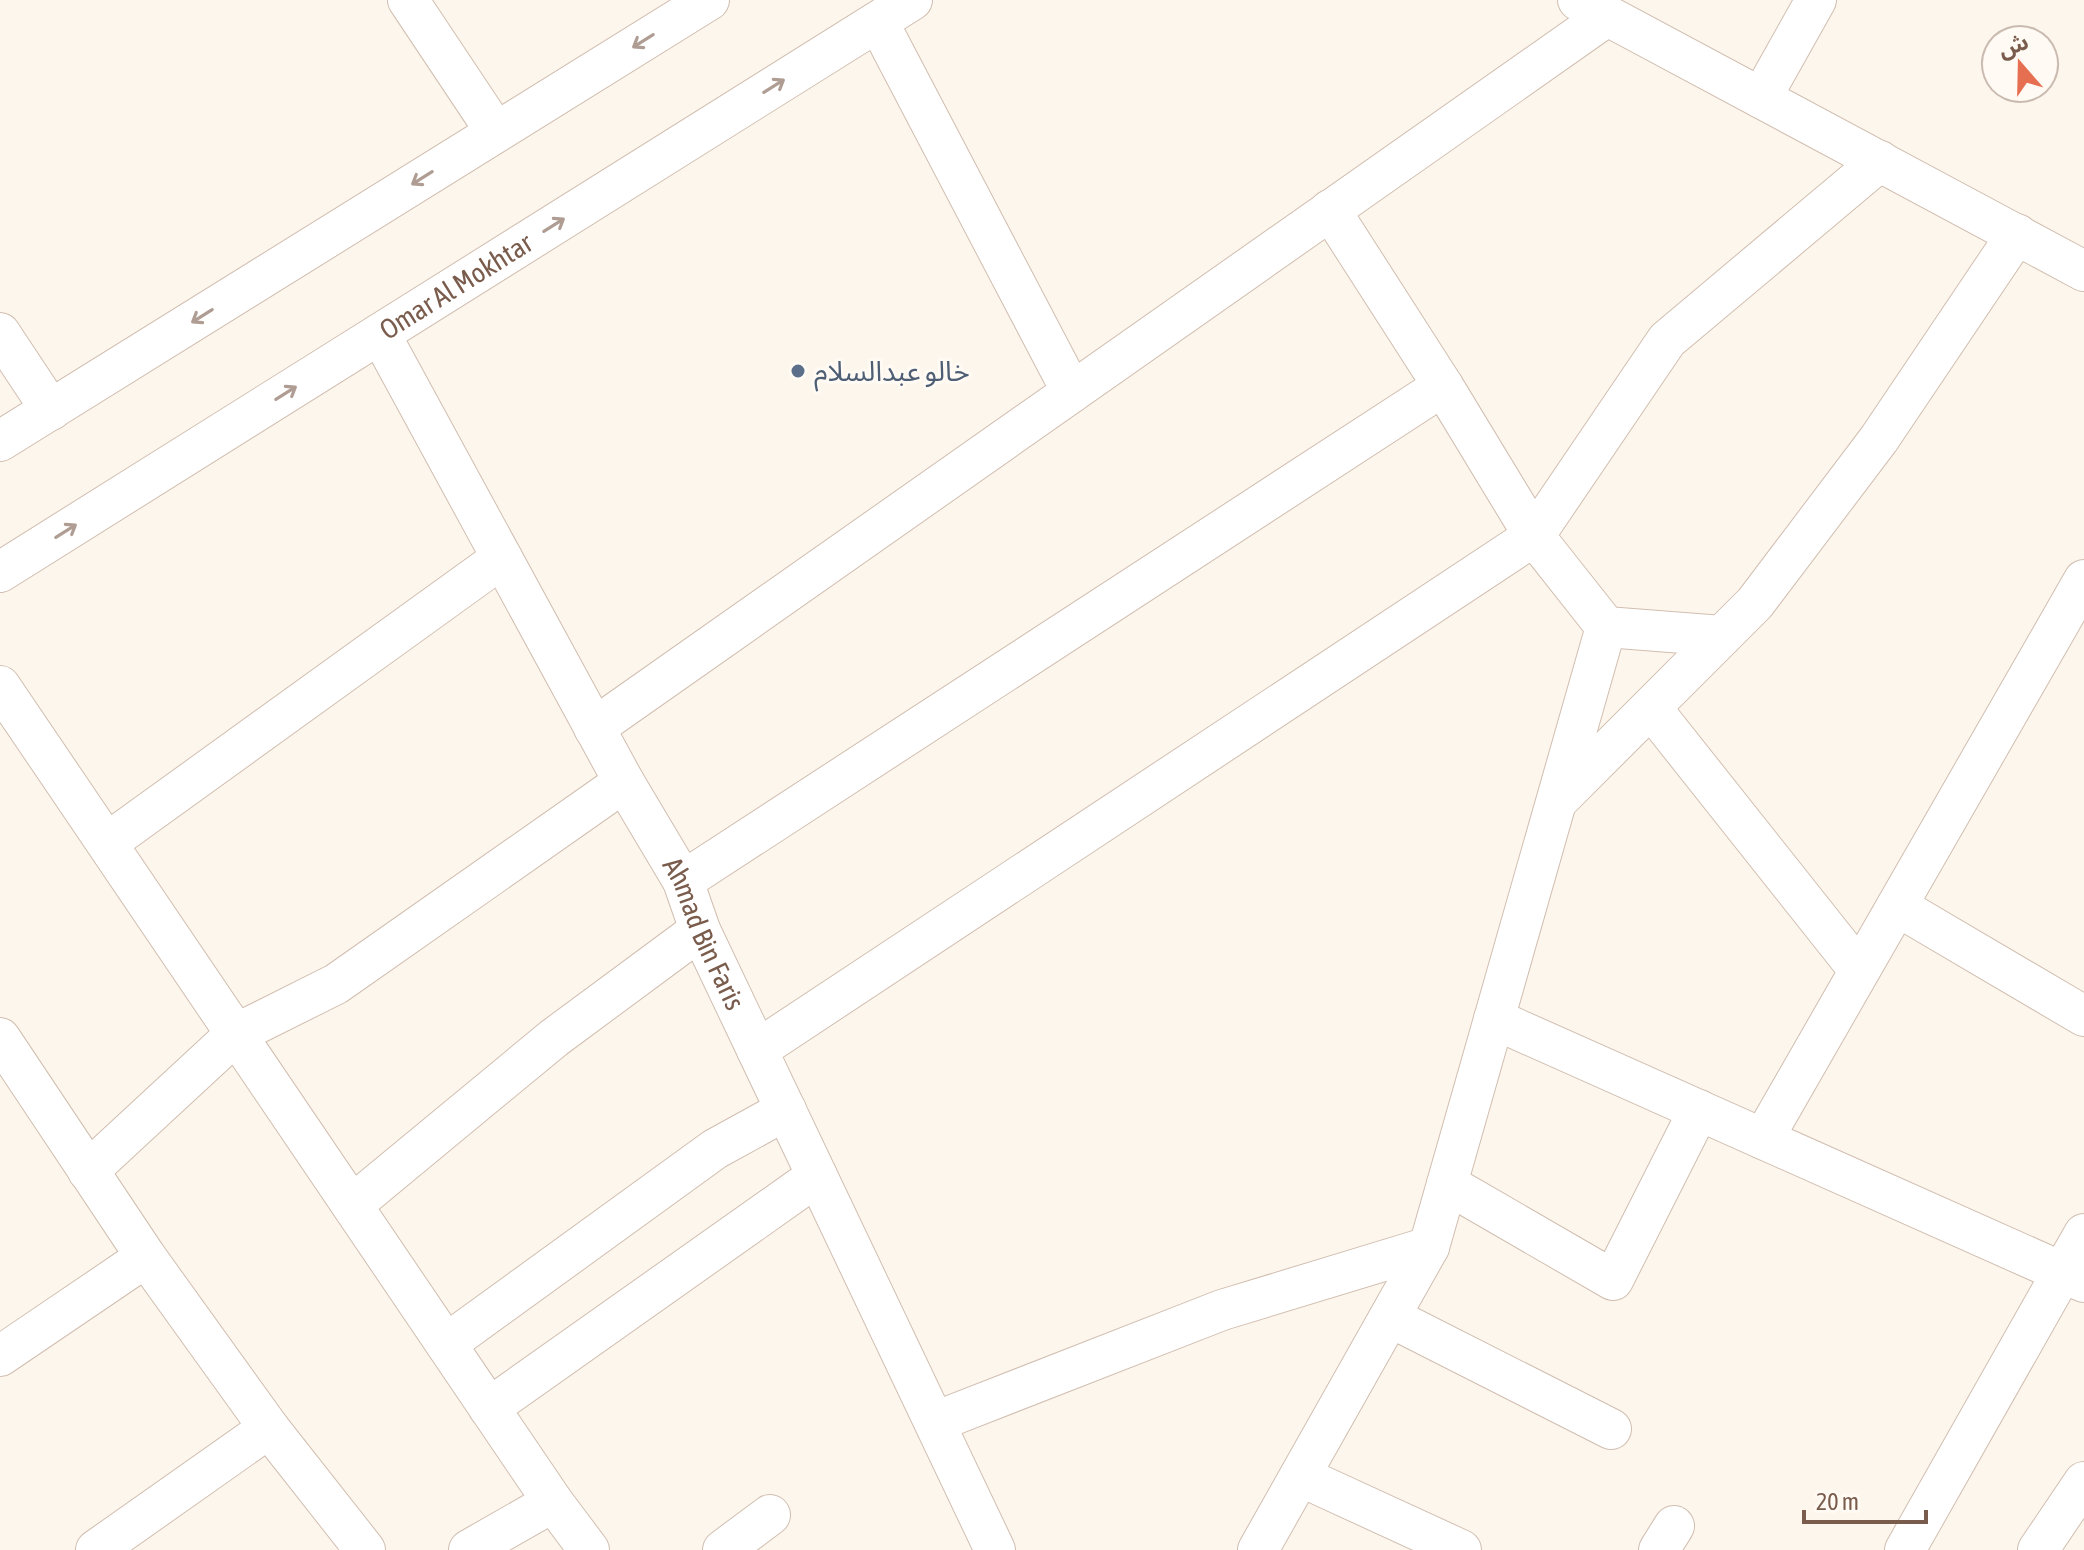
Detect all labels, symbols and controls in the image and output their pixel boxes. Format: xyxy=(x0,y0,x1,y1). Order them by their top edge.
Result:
north arrow xyxy=(1980,24,2060,104)
text: ش xyxy=(1995,28,2032,63)
one-way arrow xyxy=(632,34,655,50)
one-way arrow xyxy=(763,78,785,95)
one-way arrow xyxy=(411,171,434,187)
one-way arrow xyxy=(542,216,565,232)
street label: Omar Al Mokhtar xyxy=(374,226,539,346)
one-way arrow xyxy=(191,308,214,324)
place label: خالو عبدالسلام xyxy=(814,355,970,392)
marker: خالو عبدالسلام xyxy=(789,362,807,380)
one-way arrow xyxy=(275,384,297,401)
one-way arrow xyxy=(54,522,77,538)
street label: Ahmad Bin Faris xyxy=(656,851,752,1015)
scale bar xyxy=(1804,1474,1926,1524)
text: 20 m xyxy=(1816,1488,1859,1515)

